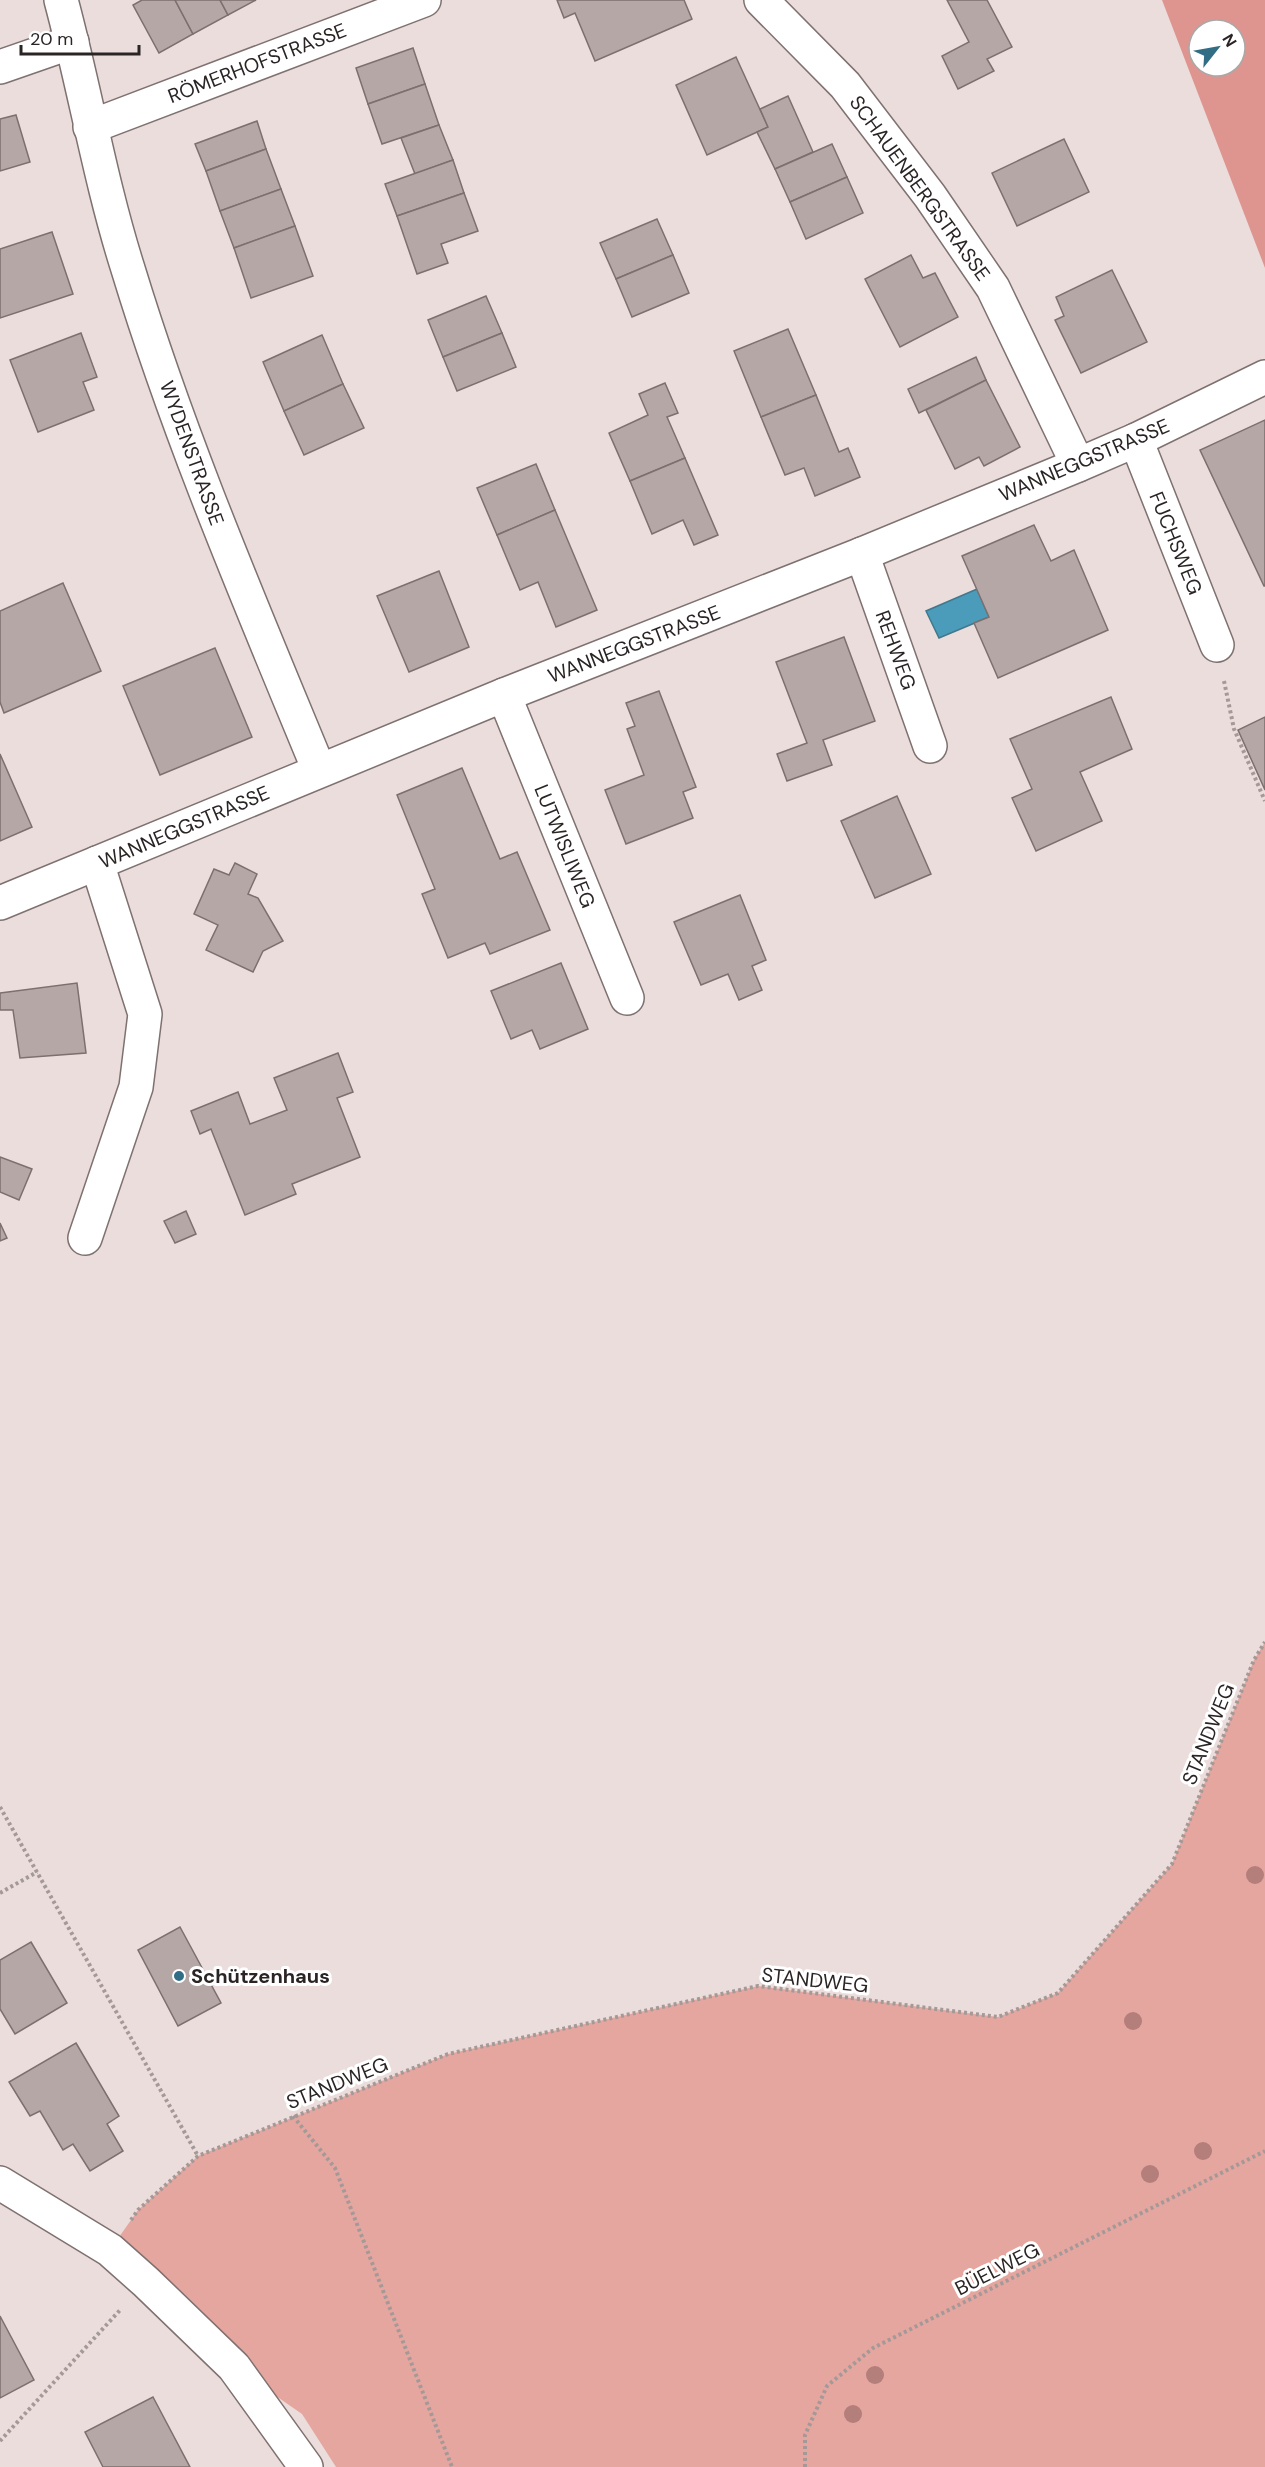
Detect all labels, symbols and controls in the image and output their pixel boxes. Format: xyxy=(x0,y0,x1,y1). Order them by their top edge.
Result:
street label: RÖMERHOFSTRASSE xyxy=(164,17,350,109)
scale bar xyxy=(21,18,140,56)
north arrow xyxy=(1187,18,1247,78)
text: 20 m xyxy=(30,27,73,51)
text: N xyxy=(1217,30,1241,51)
street label: SCHAUENBERGSTRASSE xyxy=(844,90,996,286)
street label: WYDENSTRASSE xyxy=(154,377,230,529)
street label: WANNEGGSTRASSE xyxy=(995,412,1173,508)
street label: FUCHSWEG xyxy=(1144,488,1208,598)
street label: WANNEGGSTRASSE xyxy=(544,599,724,689)
street label: REHWEG xyxy=(870,607,922,693)
street label: WANNEGGSTRASSE xyxy=(95,779,273,875)
street label: LUTWISLIWEG xyxy=(528,780,602,912)
street label: STANDWEG xyxy=(1176,1679,1240,1789)
street label: STANDWEG xyxy=(760,1961,870,1999)
place label: Schützenhaus xyxy=(191,1963,330,1989)
marker: Schützenhaus xyxy=(172,1969,186,1983)
street label: STANDWEG xyxy=(282,2051,392,2115)
street label: BÜELWEG xyxy=(950,2237,1044,2301)

